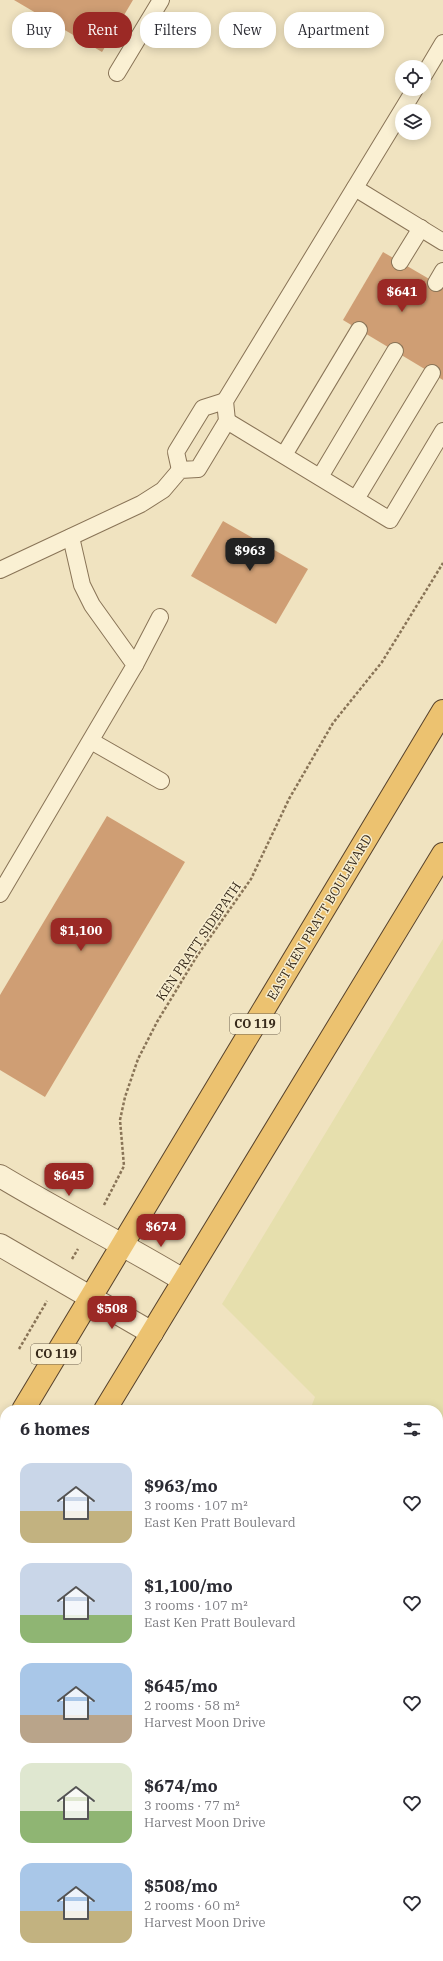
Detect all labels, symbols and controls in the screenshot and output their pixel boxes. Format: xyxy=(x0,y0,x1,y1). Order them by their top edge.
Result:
chip: Buy xyxy=(12,12,65,48)
chip: Rent xyxy=(73,12,132,48)
chip: Filters xyxy=(140,12,211,48)
chip: New xyxy=(219,12,276,48)
chip: Apartment xyxy=(284,12,384,48)
map controls xyxy=(395,60,431,140)
button: locate xyxy=(395,60,431,96)
button: layers xyxy=(395,104,431,140)
pin: $641 xyxy=(378,279,426,313)
text: $641 xyxy=(386,283,418,300)
pin: $963 xyxy=(226,538,274,572)
text: $963 xyxy=(234,542,266,559)
street label: EAST KEN PRATT BOULEVARD xyxy=(263,831,376,1003)
street label: KEN PRATT SIDEPATH xyxy=(152,878,245,1004)
pin: $1,100 xyxy=(48,918,114,952)
text: $1,100 xyxy=(60,922,102,939)
road number: CO 119 xyxy=(230,1014,280,1034)
pin: $645 xyxy=(45,1163,93,1197)
text: $645 xyxy=(53,1167,85,1184)
pin: $674 xyxy=(137,1214,185,1248)
text: $674 xyxy=(145,1218,177,1235)
pin: $508 xyxy=(88,1296,136,1330)
text: $508 xyxy=(96,1300,128,1317)
road number: CO 119 xyxy=(31,1344,81,1364)
text: 6 homes xyxy=(20,1418,90,1440)
icon: filters xyxy=(401,1418,423,1440)
text: $963/mo xyxy=(144,1475,218,1497)
icon: home xyxy=(52,1479,100,1527)
icon: heart xyxy=(401,1492,423,1514)
text: 3 rooms · 107 m² xyxy=(144,1497,248,1514)
text: East Ken Pratt Boulevard xyxy=(144,1514,296,1531)
text: $1,100/mo xyxy=(144,1575,233,1597)
icon: home xyxy=(52,1579,100,1627)
icon: heart xyxy=(401,1592,423,1614)
text: 3 rooms · 107 m² xyxy=(144,1597,248,1614)
text: East Ken Pratt Boulevard xyxy=(144,1614,296,1631)
text: $645/mo xyxy=(144,1675,218,1697)
icon: home xyxy=(52,1679,100,1727)
icon: heart xyxy=(401,1692,423,1714)
text: 2 rooms · 58 m² xyxy=(144,1697,240,1714)
text: Harvest Moon Drive xyxy=(144,1714,265,1731)
text: $674/mo xyxy=(144,1775,218,1797)
icon: home xyxy=(52,1779,100,1827)
icon: heart xyxy=(401,1792,423,1814)
text: 3 rooms · 77 m² xyxy=(144,1797,240,1814)
text: Harvest Moon Drive xyxy=(144,1814,265,1831)
text: $508/mo xyxy=(144,1875,218,1897)
icon: home xyxy=(52,1879,100,1927)
icon: heart xyxy=(401,1892,423,1914)
text: 2 rooms · 60 m² xyxy=(144,1897,240,1914)
text: Harvest Moon Drive xyxy=(144,1914,265,1931)

